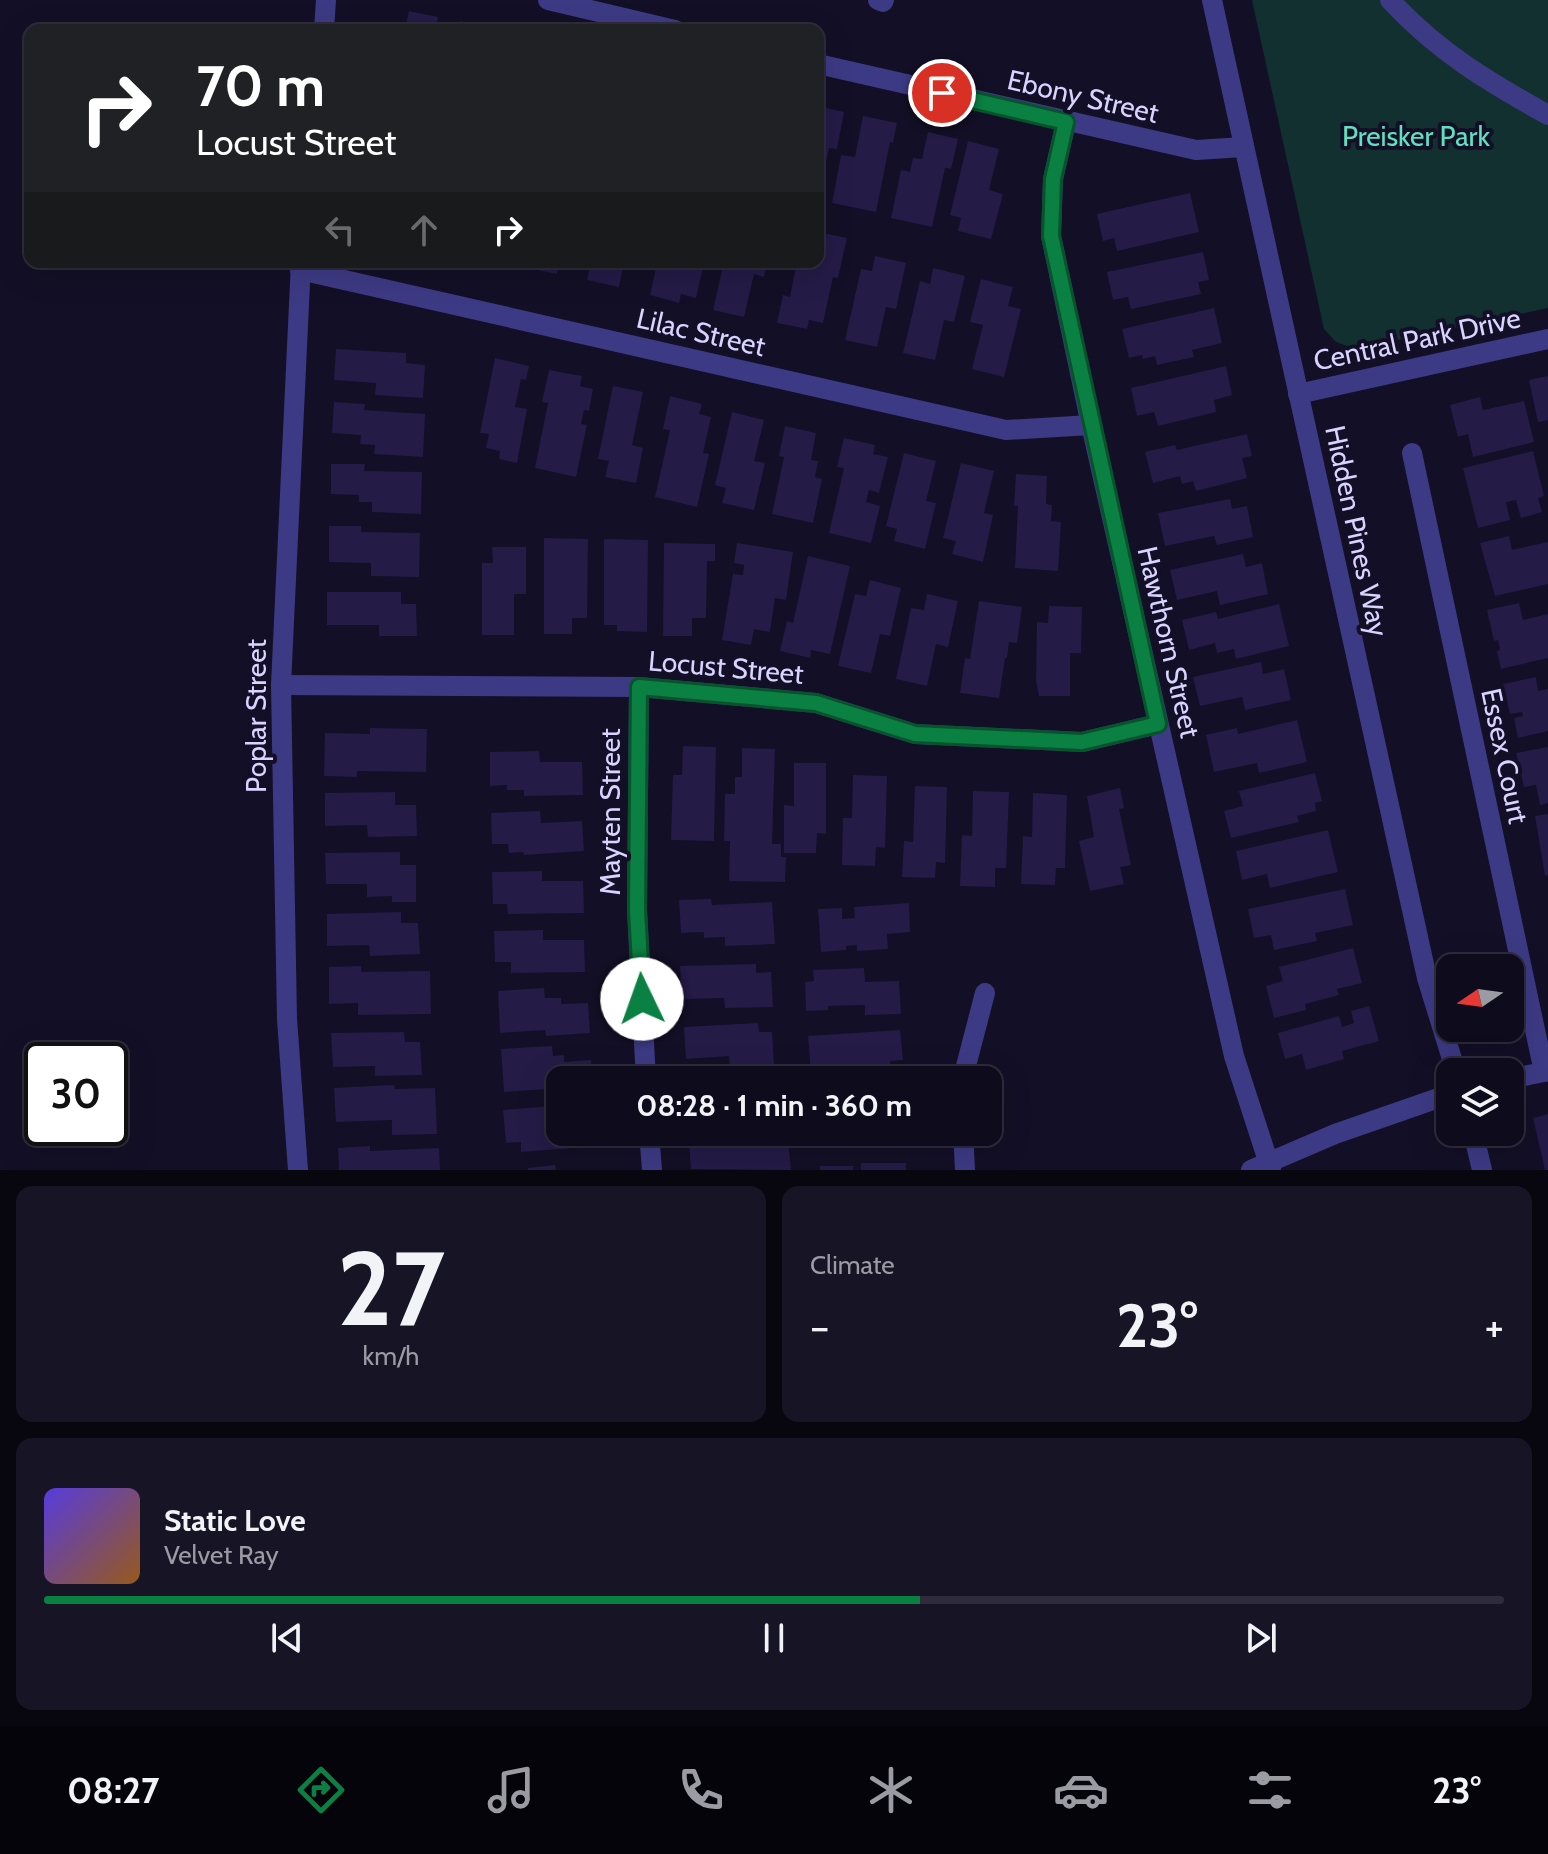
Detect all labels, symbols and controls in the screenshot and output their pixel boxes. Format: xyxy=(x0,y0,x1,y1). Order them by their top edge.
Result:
text: 70 m xyxy=(196,52,325,120)
icon: right xyxy=(64,56,168,160)
pin xyxy=(908,59,976,127)
street label: Ebony Street xyxy=(1004,62,1162,130)
icon: arrive xyxy=(920,71,964,115)
park label: Preisker Park xyxy=(1342,119,1490,153)
text: Locust Street xyxy=(196,120,396,164)
icon: left xyxy=(318,208,362,252)
icon: ahead xyxy=(402,208,446,252)
icon: right xyxy=(486,208,530,252)
street label: Central Park Drive xyxy=(1310,300,1524,378)
street label: Lilac Street xyxy=(633,301,769,363)
street label: Hidden Pines Way xyxy=(1318,422,1396,640)
street label: Hawthorn Street xyxy=(1130,543,1208,741)
street label: Poplar Street xyxy=(239,639,273,793)
street label: Locust Street xyxy=(647,643,805,691)
street label: Essex Court xyxy=(1474,685,1536,827)
street label: Mayten Street xyxy=(593,728,627,896)
north arrow xyxy=(1436,954,1524,1042)
map controls xyxy=(1436,954,1524,1146)
position arrow xyxy=(600,957,684,1041)
speed limit sign: 30 xyxy=(24,1042,128,1146)
button: layers xyxy=(1436,1058,1524,1146)
text: 08:28 · 1 min · 360 m xyxy=(636,1087,912,1124)
text: 27 xyxy=(337,1225,445,1351)
text: Climate xyxy=(810,1249,895,1281)
text: 23° xyxy=(1116,1289,1198,1362)
text: − xyxy=(810,1300,829,1353)
text: + xyxy=(1485,1300,1504,1353)
text: km/h xyxy=(363,1340,419,1372)
text: Static Love xyxy=(164,1502,306,1539)
text: Velvet Ray xyxy=(164,1539,279,1571)
icon: previous xyxy=(265,1616,309,1660)
icon: pause xyxy=(752,1616,796,1660)
icon: next xyxy=(1239,1616,1283,1660)
icon: directions xyxy=(293,1762,349,1818)
icon: music xyxy=(483,1762,539,1818)
icon: phone xyxy=(673,1762,729,1818)
icon: climate xyxy=(863,1762,919,1818)
icon: car xyxy=(1053,1762,1109,1818)
icon: filters xyxy=(1242,1762,1298,1818)
text: 08:27 xyxy=(67,1768,159,1812)
text: 23° xyxy=(1432,1768,1481,1812)

